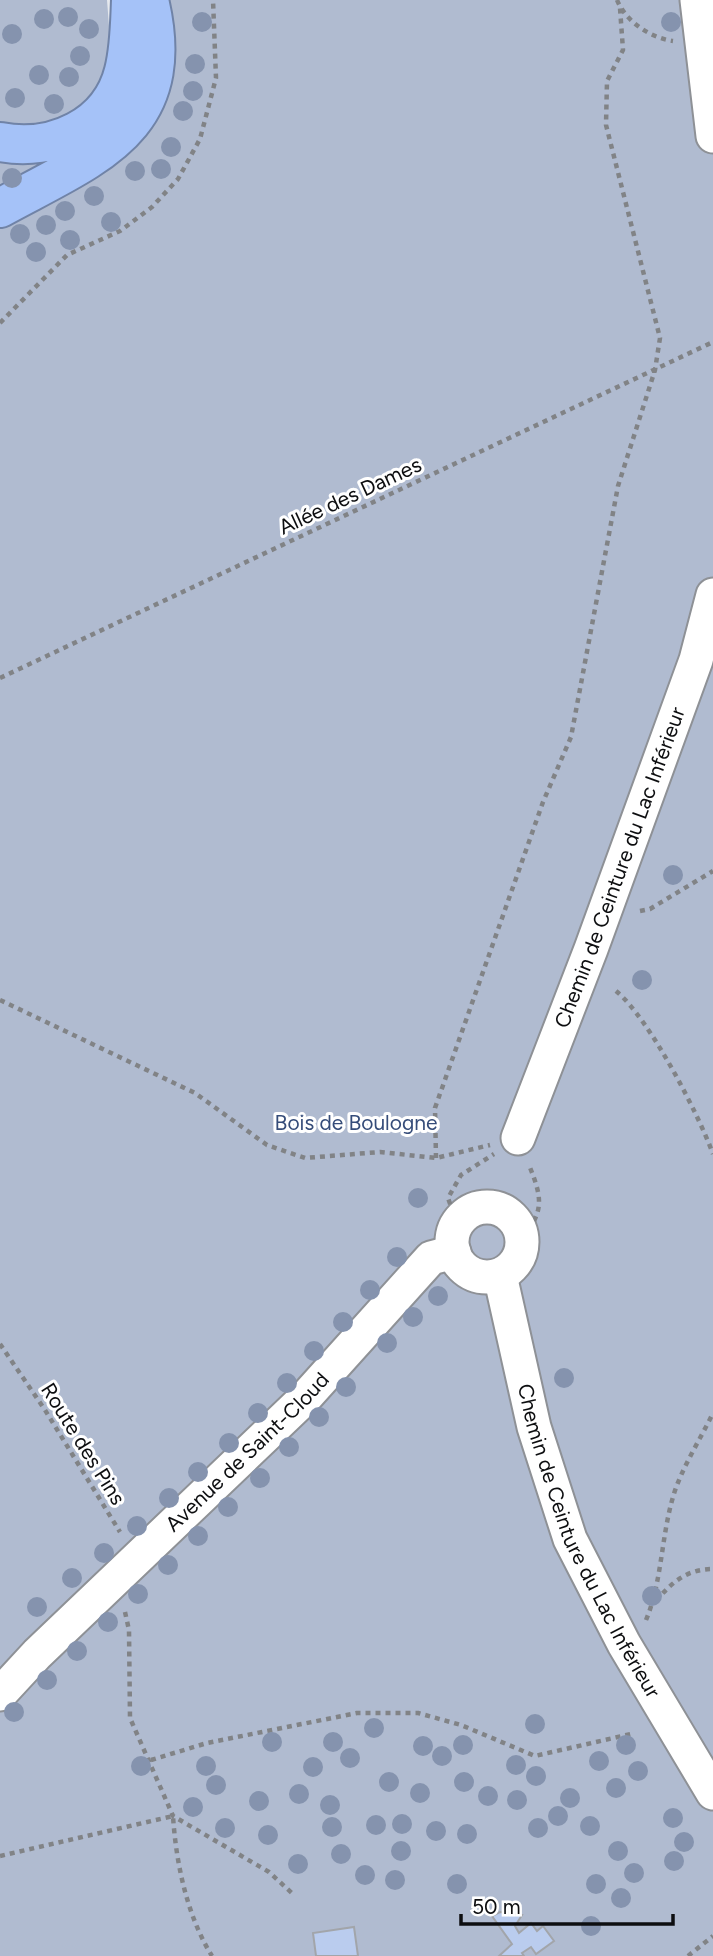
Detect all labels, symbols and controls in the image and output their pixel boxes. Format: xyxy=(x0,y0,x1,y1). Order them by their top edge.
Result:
street label: Allée des Dames xyxy=(274,452,425,540)
street label: Chemin de Ceinture du Lac Inférieur xyxy=(549,704,690,1031)
park label: Bois de Boulogne xyxy=(275,1110,437,1135)
street label: Avenue de Saint-Cloud xyxy=(160,1367,334,1537)
street label: Route des Pins xyxy=(36,1378,131,1509)
street label: Chemin de Ceinture du Lac Inférieur xyxy=(513,1381,666,1702)
scale bar xyxy=(461,1882,673,1926)
text: 50 m xyxy=(472,1894,521,1919)

